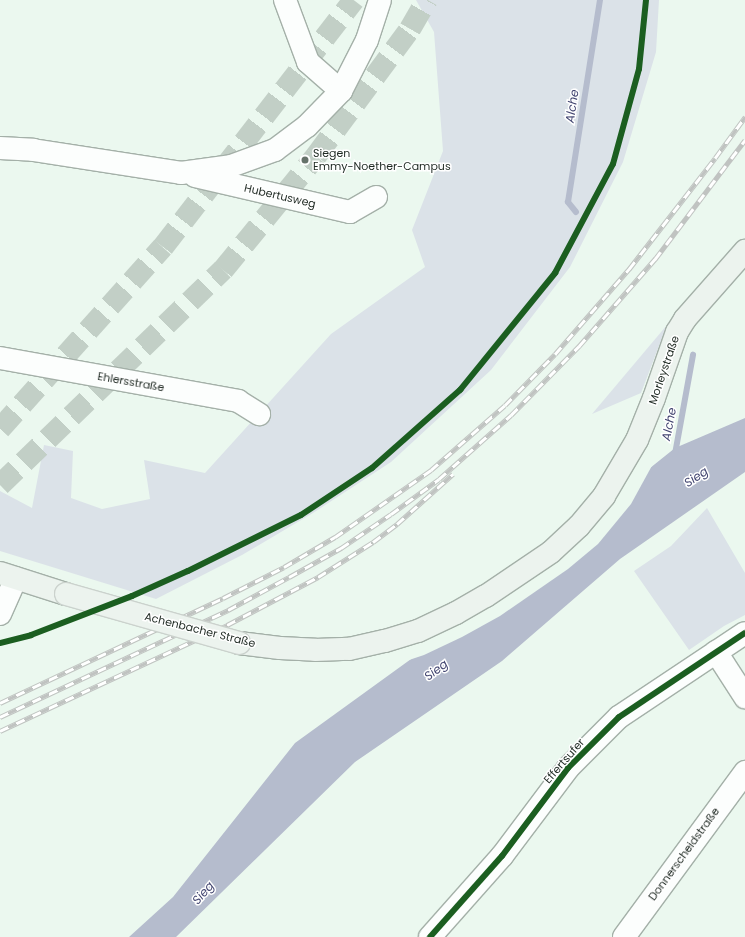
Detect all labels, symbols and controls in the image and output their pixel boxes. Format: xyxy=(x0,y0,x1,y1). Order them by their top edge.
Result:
water label: Alche xyxy=(562,88,582,124)
place label: Siegen Emmy-Noether-Campus xyxy=(313,147,451,173)
marker: Siegen Emmy-Noether-Campus xyxy=(300,155,310,165)
street label: Hubertusweg xyxy=(243,181,317,211)
street label: Morleystraße xyxy=(646,334,682,406)
street label: Ehlersstraße xyxy=(97,370,165,394)
water label: Alche xyxy=(659,406,679,442)
water label: Sieg xyxy=(681,464,711,490)
street label: Achenbacher Straße xyxy=(143,610,257,650)
water label: Sieg xyxy=(421,657,451,683)
street label: Effertsufer xyxy=(541,736,587,786)
street label: Donnerscheidstraße xyxy=(646,805,722,903)
water label: Sieg xyxy=(189,879,217,907)

